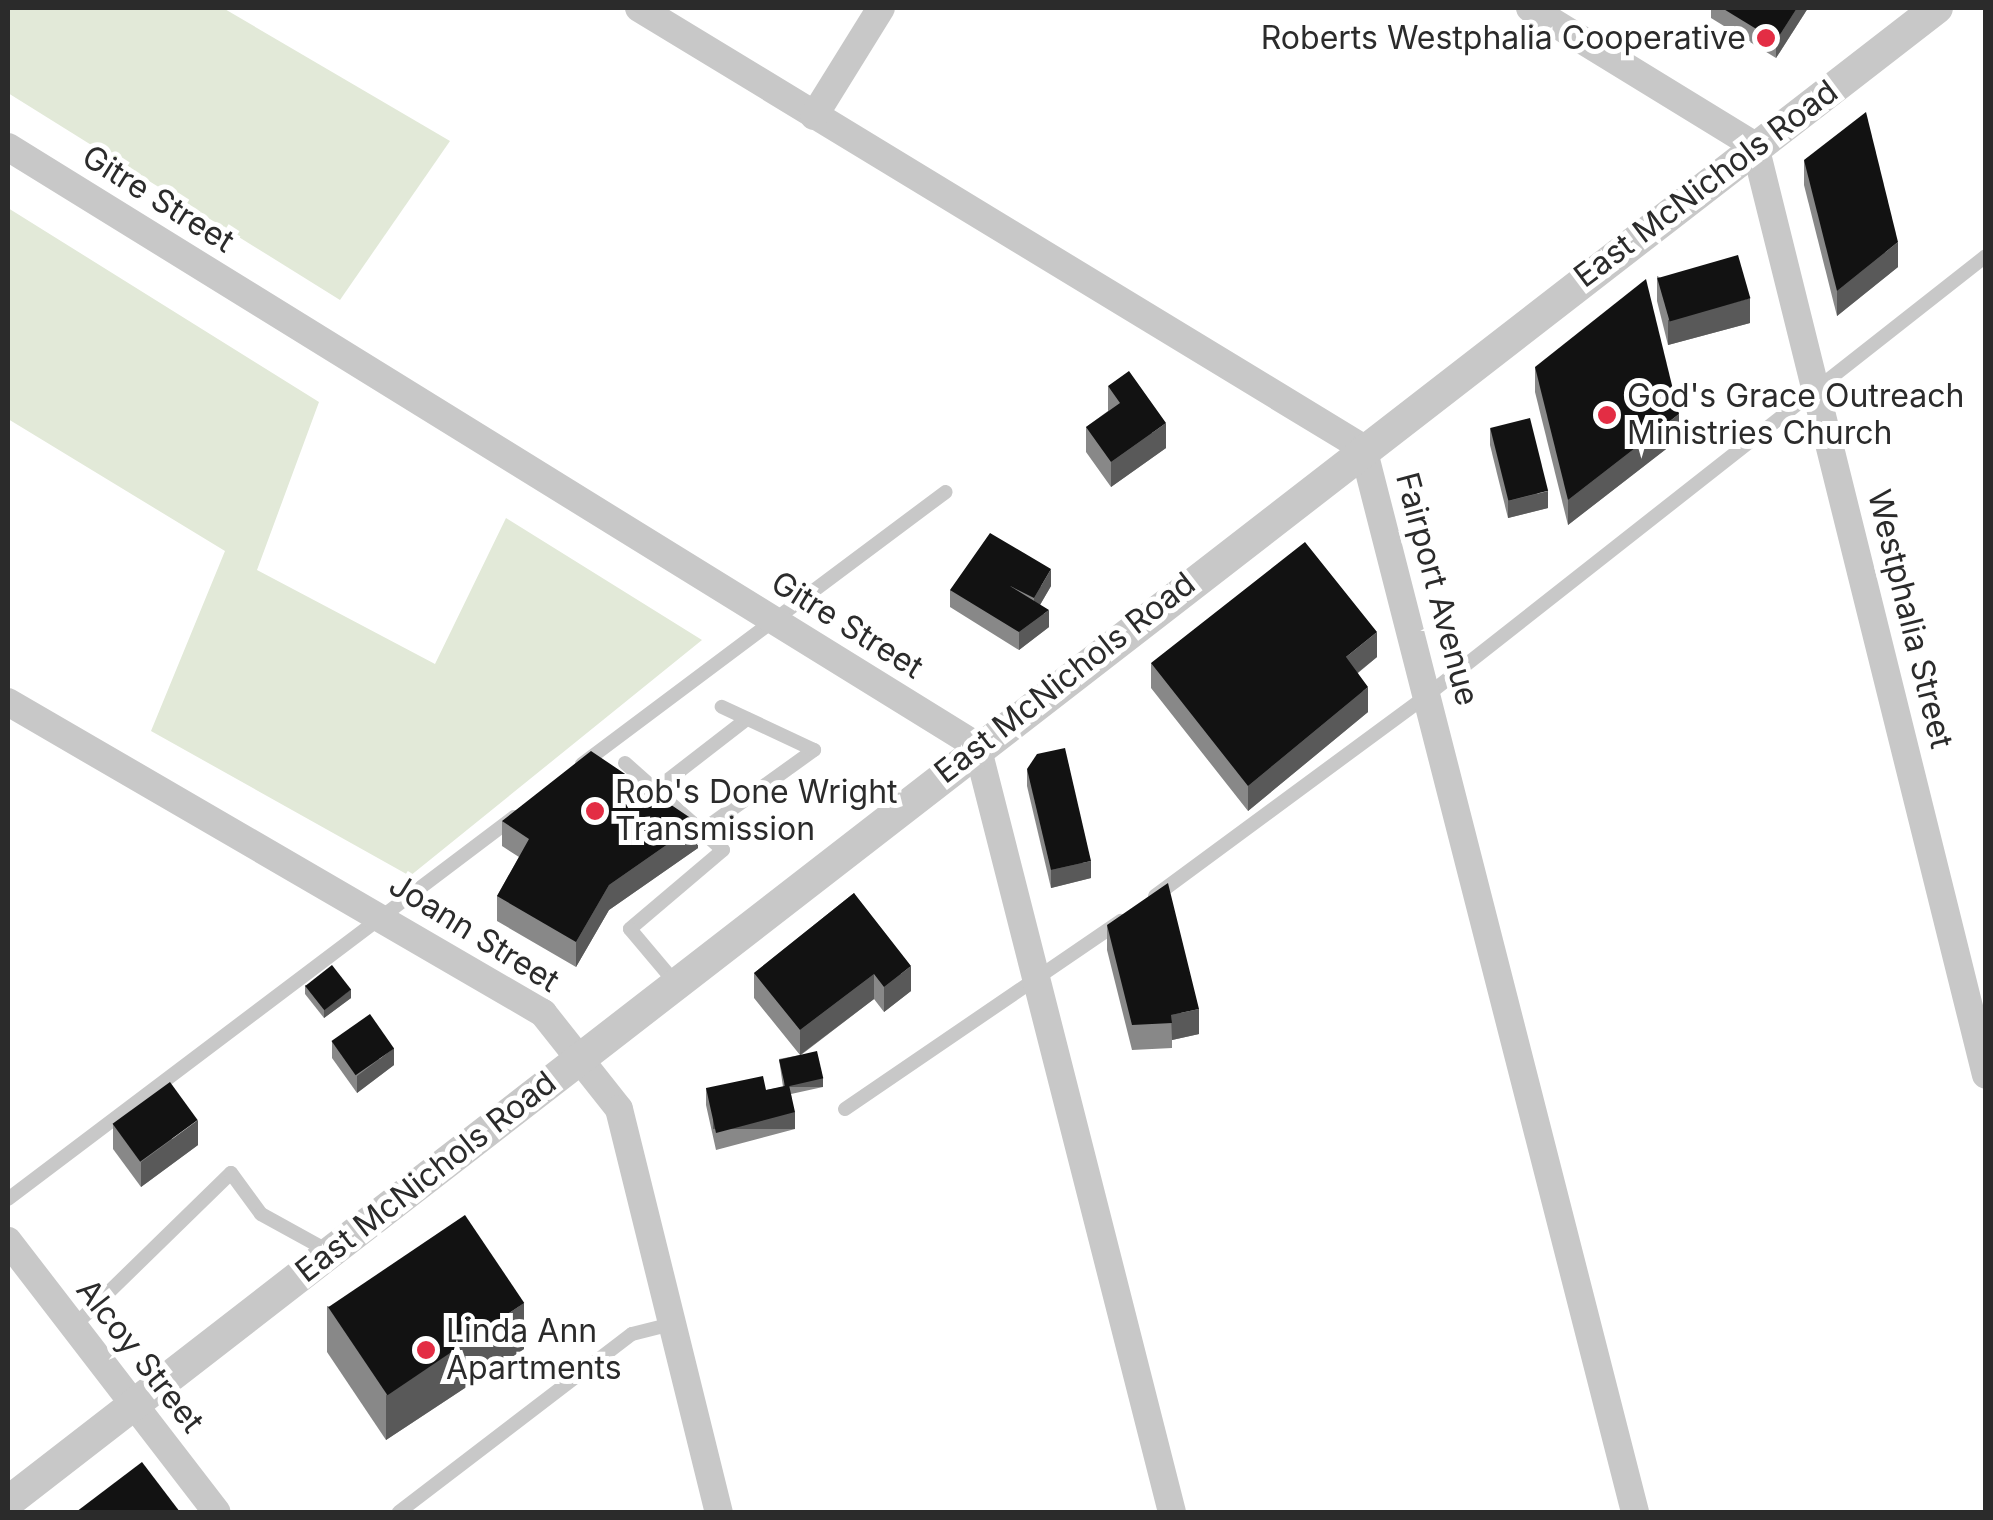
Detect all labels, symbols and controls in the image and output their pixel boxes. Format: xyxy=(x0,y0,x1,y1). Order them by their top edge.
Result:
place label: Roberts Westphalia Cooperative xyxy=(1261,19,1746,57)
marker: Roberts Westphalia Cooperative xyxy=(1755,27,1777,49)
street label: East McNichols Road xyxy=(1567,72,1845,296)
street label: Gitre Street xyxy=(75,137,241,261)
place label: God's Grace Outreach Ministries Church xyxy=(1627,378,1964,453)
marker: God's Grace Outreach Ministries Church xyxy=(1596,404,1618,426)
street label: Fairport Avenue xyxy=(1387,468,1487,710)
street label: Westphalia Street xyxy=(1859,486,1961,752)
street label: Gitre Street xyxy=(764,563,930,687)
street label: East McNichols Road xyxy=(927,564,1203,792)
place label: Rob's Done Wright Transmission xyxy=(615,774,898,849)
marker: Rob's Done Wright Transmission xyxy=(584,800,606,822)
street label: Joann Street xyxy=(382,866,566,1000)
street label: East McNichols Road xyxy=(288,1063,564,1291)
street label: Alcoy Street xyxy=(68,1272,212,1440)
place label: Linda Ann Apartments xyxy=(446,1313,622,1388)
marker: Linda Ann Apartments xyxy=(415,1339,437,1361)

